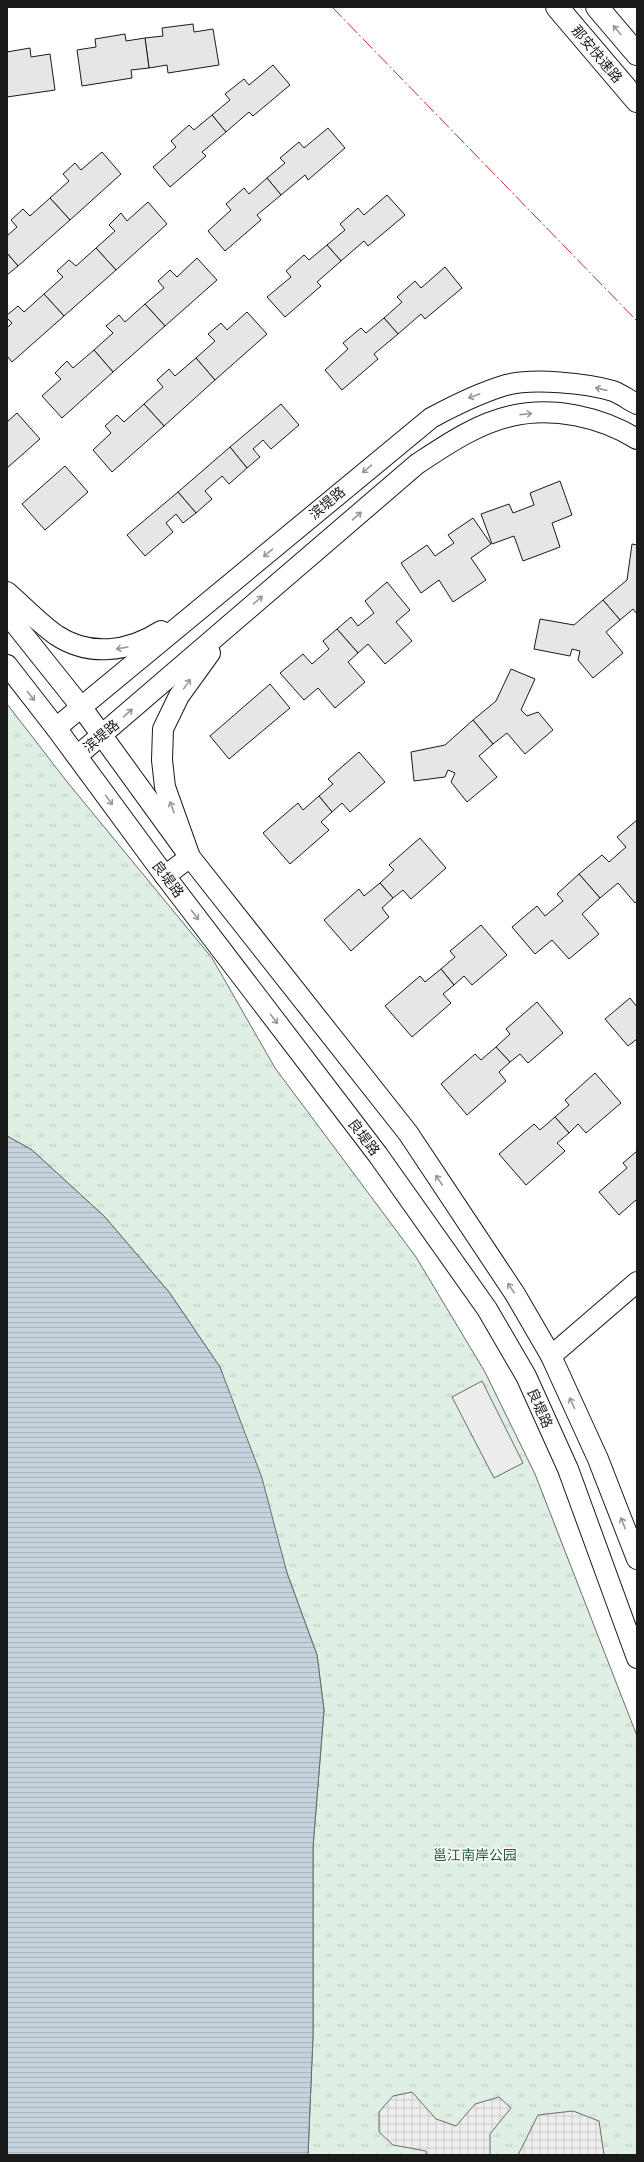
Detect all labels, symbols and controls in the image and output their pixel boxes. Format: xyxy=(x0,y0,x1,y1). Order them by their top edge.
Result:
street label: 那安快速路 xyxy=(566,21,626,88)
one-way arrow xyxy=(613,25,622,36)
one-way arrow xyxy=(595,384,608,392)
one-way arrow xyxy=(468,393,480,401)
one-way arrow xyxy=(519,411,532,418)
one-way arrow xyxy=(362,465,373,474)
street label: 滨堤路 xyxy=(305,483,350,525)
one-way arrow xyxy=(352,511,362,520)
one-way arrow xyxy=(262,548,273,557)
one-way arrow xyxy=(253,596,264,605)
one-way arrow xyxy=(116,644,129,652)
one-way arrow xyxy=(183,679,191,690)
one-way arrow xyxy=(27,690,36,701)
one-way arrow xyxy=(123,708,133,717)
street label: 滨堤路 xyxy=(79,716,124,758)
one-way arrow xyxy=(105,794,113,805)
one-way arrow xyxy=(168,801,176,813)
street label: 良堤路 xyxy=(147,857,188,902)
one-way arrow xyxy=(191,910,199,921)
one-way arrow xyxy=(270,1013,278,1024)
street label: 良堤路 xyxy=(343,1115,384,1160)
one-way arrow xyxy=(435,1174,443,1186)
one-way arrow xyxy=(507,1283,515,1294)
street label: 良堤路 xyxy=(521,1385,557,1432)
one-way arrow xyxy=(568,1397,575,1409)
one-way arrow xyxy=(618,1517,626,1529)
park label: 邕江南岸公园 xyxy=(433,1846,517,1866)

